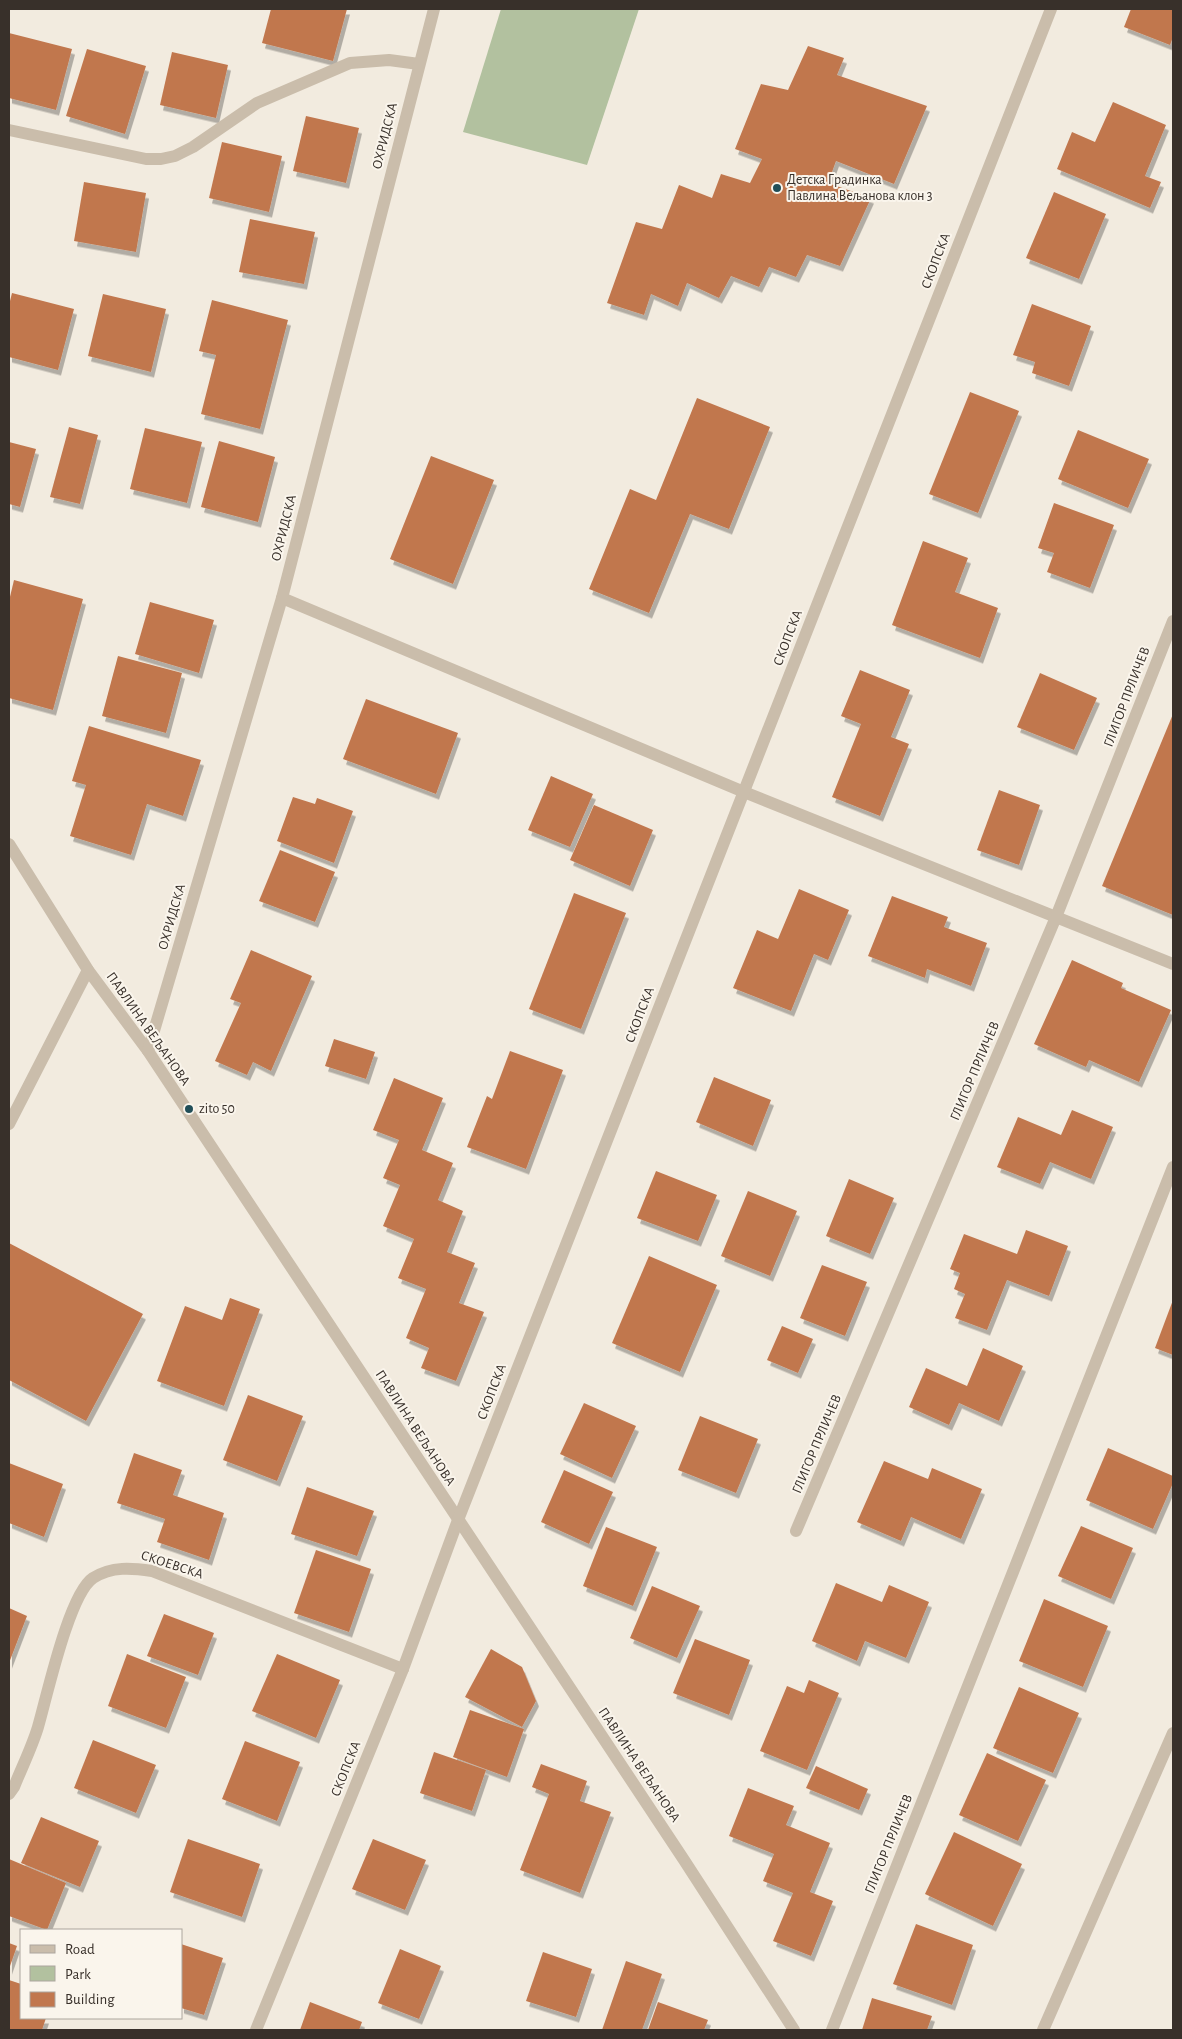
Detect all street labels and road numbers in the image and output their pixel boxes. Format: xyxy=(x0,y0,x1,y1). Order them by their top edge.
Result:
street label: ОХРИДСКА xyxy=(370,101,400,171)
street label: СКОПСКА xyxy=(919,231,953,291)
street label: ОХРИДСКА xyxy=(269,493,299,563)
street label: СКОПСКА xyxy=(771,608,805,668)
street label: ГЛИГОР ПРЛИЧЕВ xyxy=(1101,645,1153,749)
street label: ОХРИДСКА xyxy=(156,882,188,952)
street label: ПАВЛИНА ВЕЉАНОВА xyxy=(104,970,192,1088)
street label: СКОПСКА xyxy=(623,985,657,1045)
street label: ГЛИГОР ПРЛИЧЕВ xyxy=(948,1019,1002,1123)
street label: СКОПСКА xyxy=(475,1362,509,1422)
street label: ПАВЛИНА ВЕЉАНОВА xyxy=(372,1368,458,1488)
street label: ГЛИГОР ПРЛИЧЕВ xyxy=(790,1392,844,1496)
street label: СКОЕВСКА xyxy=(139,1548,205,1582)
street label: ПАВЛИНА ВЕЉАНОВА xyxy=(595,1705,683,1825)
street label: СКОПСКА xyxy=(329,1739,363,1799)
street label: ГЛИГОР ПРЛИЧЕВ xyxy=(863,1792,915,1896)

